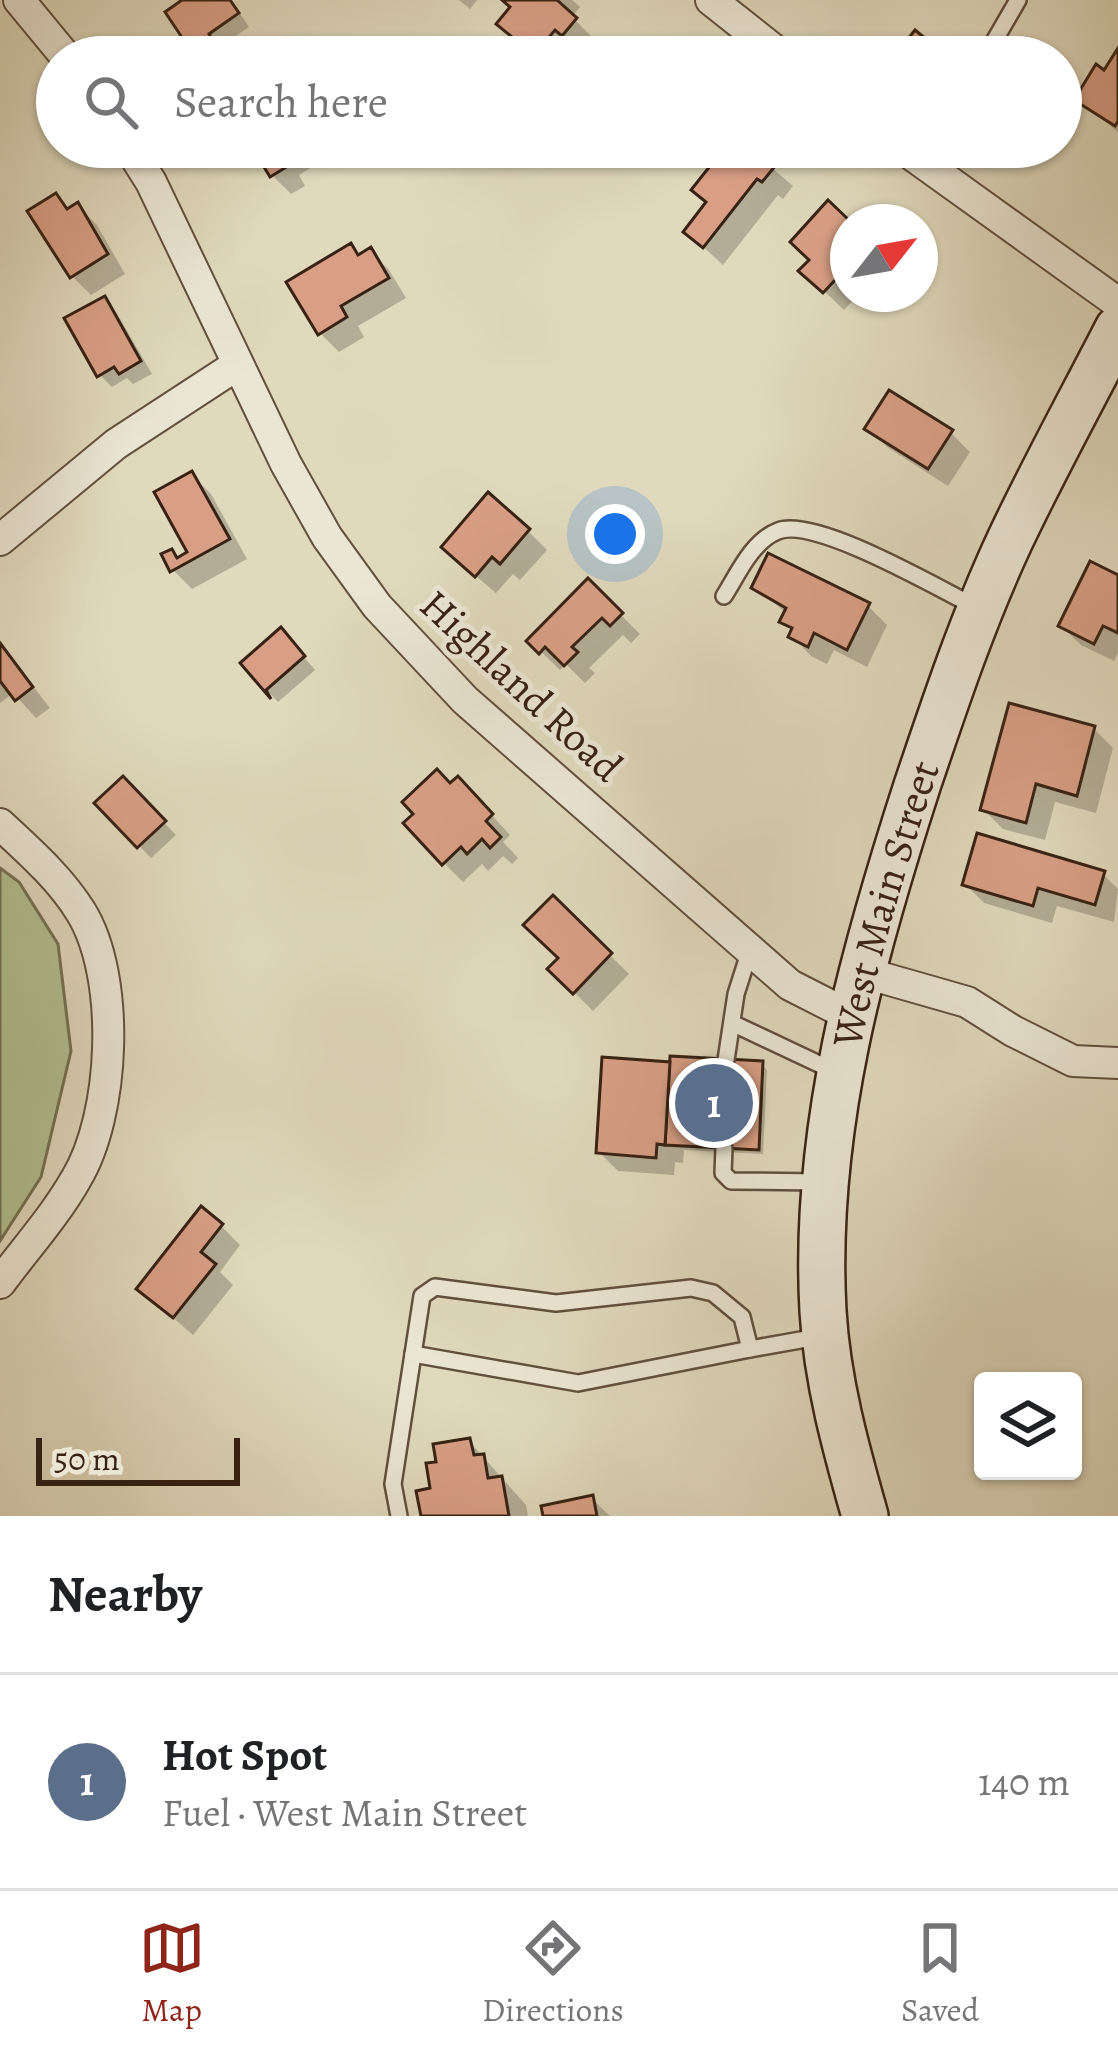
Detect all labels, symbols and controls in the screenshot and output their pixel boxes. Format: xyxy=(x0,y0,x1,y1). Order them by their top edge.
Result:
search box xyxy=(36,36,1082,168)
icon: search xyxy=(78,69,144,135)
text: Search here xyxy=(174,71,388,133)
north arrow xyxy=(830,204,938,312)
your location xyxy=(585,504,645,564)
street label: Highland Road xyxy=(408,577,636,794)
street label: West Main Street xyxy=(818,753,953,1053)
pin: 1 xyxy=(675,1058,753,1148)
map controls xyxy=(974,1372,1082,1480)
button: layers xyxy=(974,1372,1082,1480)
scale bar xyxy=(36,1432,240,1485)
text: 50 m xyxy=(54,1436,120,1481)
text: Nearby xyxy=(48,1559,202,1629)
text: Hot Spot xyxy=(162,1724,327,1786)
text: 1 xyxy=(80,1755,94,1808)
text: 140 m xyxy=(978,1755,1070,1808)
text: Fuel · West Main Street xyxy=(162,1786,527,1839)
tab: Map xyxy=(139,1915,205,2032)
tab: Directions xyxy=(482,1915,624,2032)
tab: Saved xyxy=(901,1915,979,2032)

